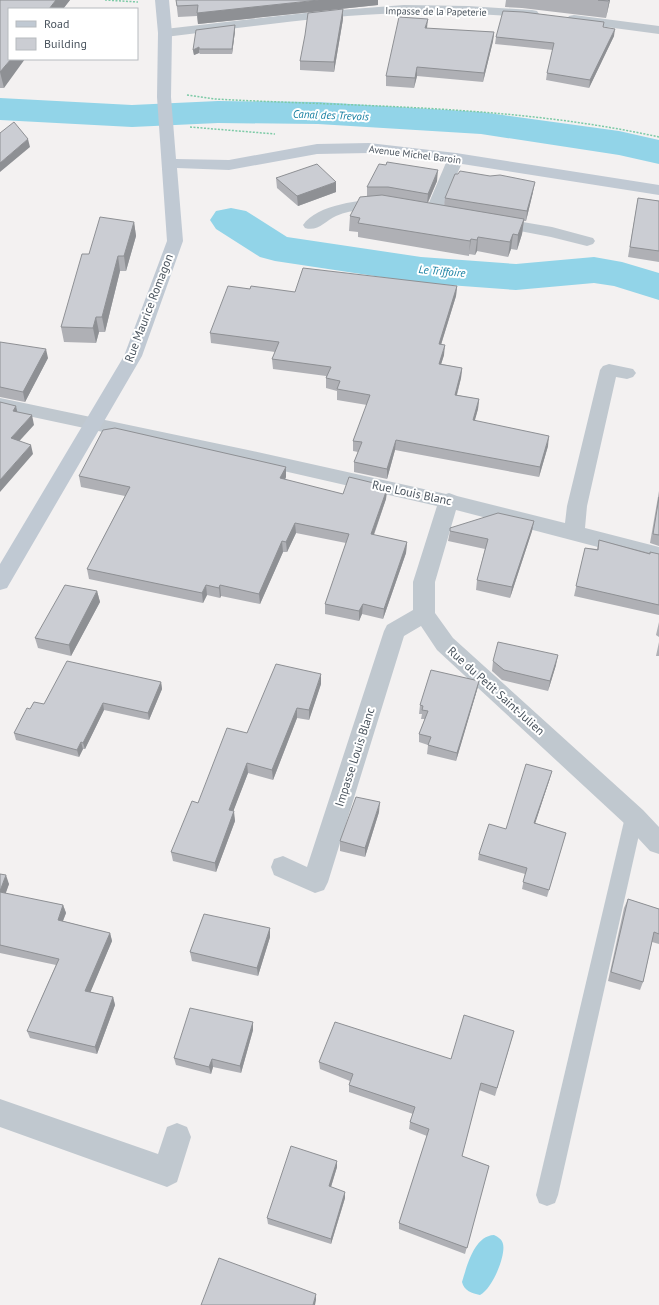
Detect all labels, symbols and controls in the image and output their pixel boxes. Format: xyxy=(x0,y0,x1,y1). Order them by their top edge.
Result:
street label: Impasse de la Papeterie xyxy=(385,4,487,19)
legend xyxy=(8,8,138,60)
text: Road xyxy=(44,16,69,31)
text: Building xyxy=(44,36,87,51)
water label: Canal des Trevois xyxy=(293,107,370,123)
street label: Avenue Michel Baroin xyxy=(368,142,462,167)
street label: Rue Maurice Romagon xyxy=(121,252,176,364)
water label: Le Triffoire xyxy=(418,262,466,280)
street label: Rue Louis Blanc xyxy=(371,477,454,508)
street label: Rue du Petit Saint-Julien xyxy=(445,643,548,738)
street label: Impasse Louis Blanc xyxy=(331,705,378,808)

